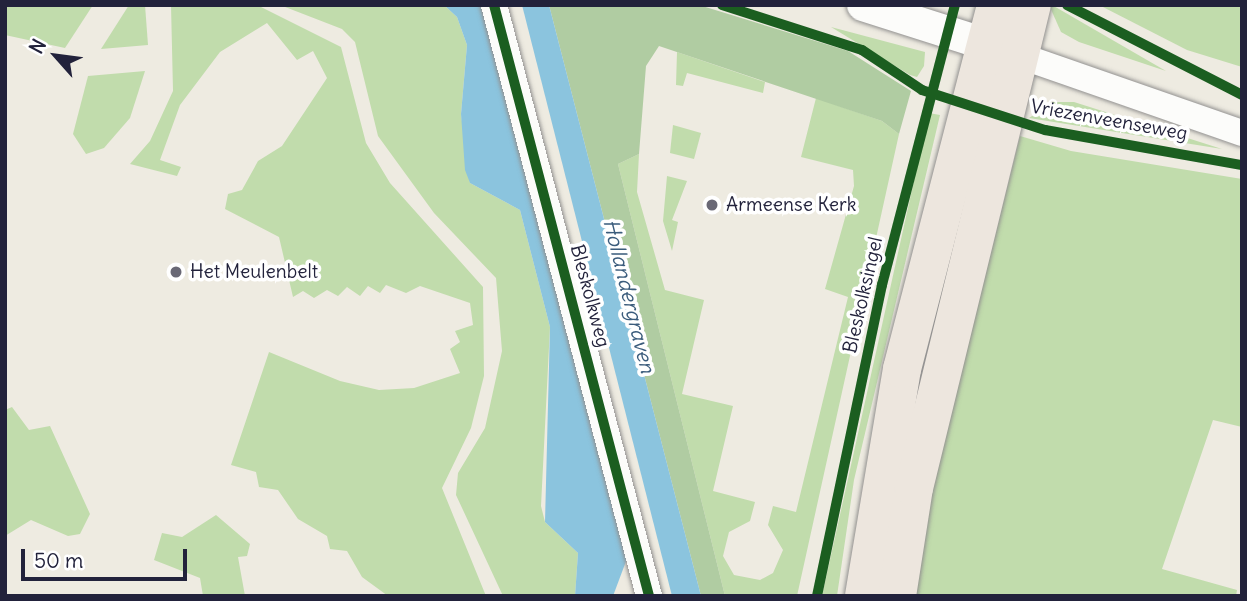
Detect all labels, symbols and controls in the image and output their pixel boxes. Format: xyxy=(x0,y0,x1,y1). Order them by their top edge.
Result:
north arrow xyxy=(21,21,91,91)
text: N xyxy=(24,35,51,58)
street label: Vriezenveenseweg xyxy=(1029,95,1189,145)
place label: Armeense Kerk xyxy=(726,194,856,216)
marker: Armeense Kerk xyxy=(704,197,720,213)
water label: Hollandergraven xyxy=(598,216,660,376)
street label: Bleskolksingel xyxy=(839,235,887,355)
street label: Bleskolkweg xyxy=(565,242,615,350)
place label: Het Meulenbelt xyxy=(190,261,318,283)
marker: Het Meulenbelt xyxy=(168,264,184,280)
scale bar xyxy=(24,534,191,578)
text: 50 m xyxy=(34,547,83,574)

